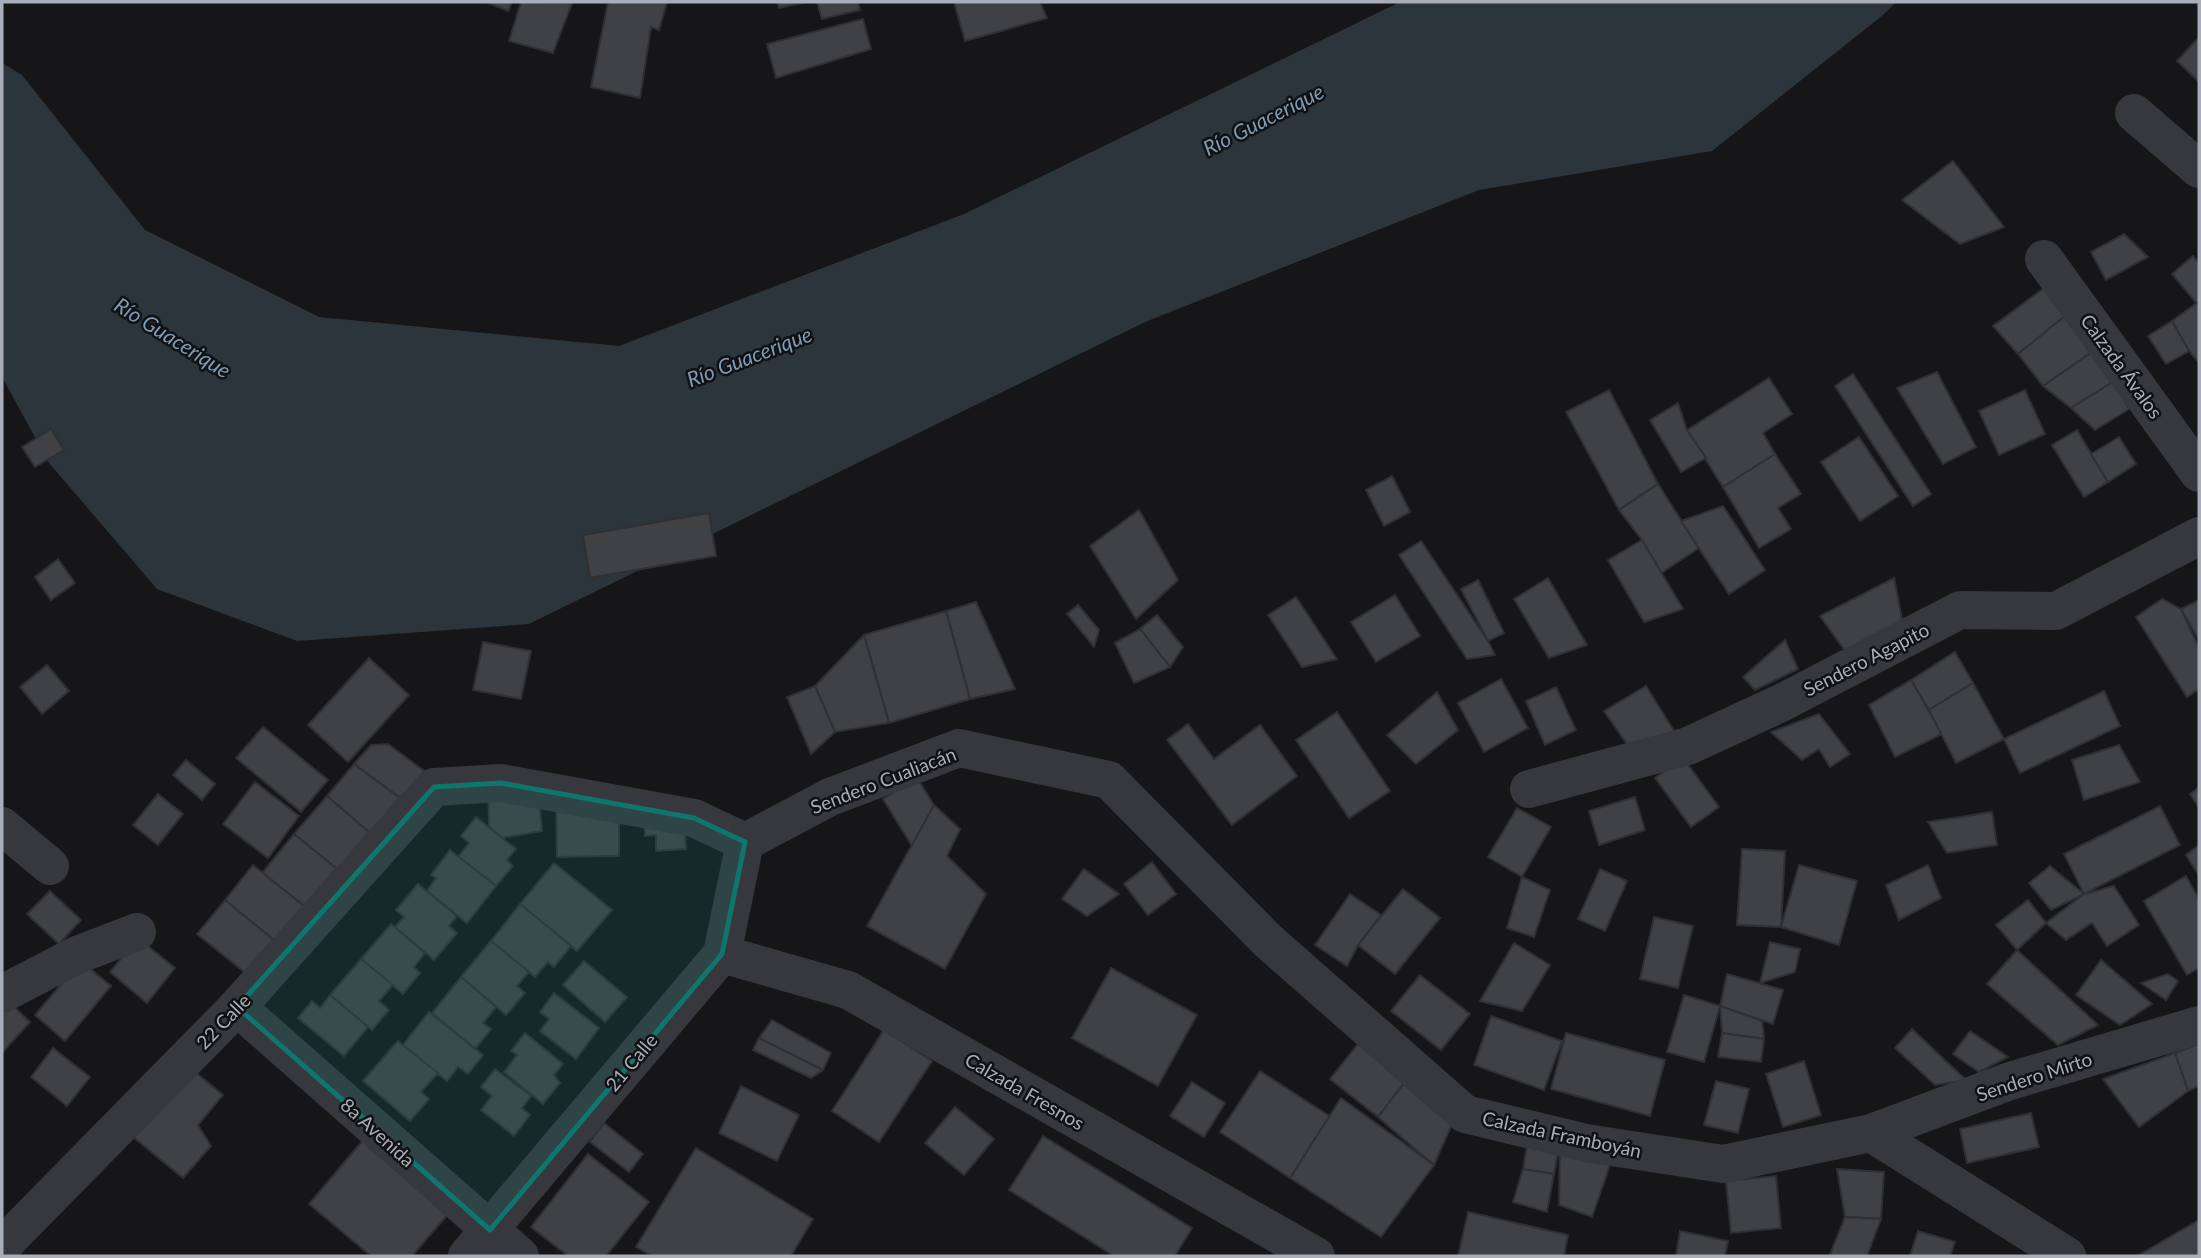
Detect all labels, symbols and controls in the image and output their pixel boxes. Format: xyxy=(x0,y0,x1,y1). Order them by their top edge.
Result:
water label: Río Guacerique xyxy=(1199,78,1327,160)
water label: Río Guacerique xyxy=(110,291,236,383)
street label: Calzada Ávalos xyxy=(2076,309,2168,423)
water label: Río Guacerique xyxy=(683,321,815,391)
street label: Sendero Agapito xyxy=(1799,617,1933,701)
street label: Sendero Cualiacán xyxy=(807,742,959,818)
street label: 22 Calle xyxy=(191,989,255,1053)
street label: 21 Calle xyxy=(600,1029,662,1095)
street label: Sendero Mirto xyxy=(1973,1046,2095,1106)
street label: Calzada Fresnos xyxy=(961,1048,1089,1134)
street label: 8a Avenida xyxy=(336,1093,420,1171)
street label: Calzada Framboyán xyxy=(1480,1106,1644,1162)

